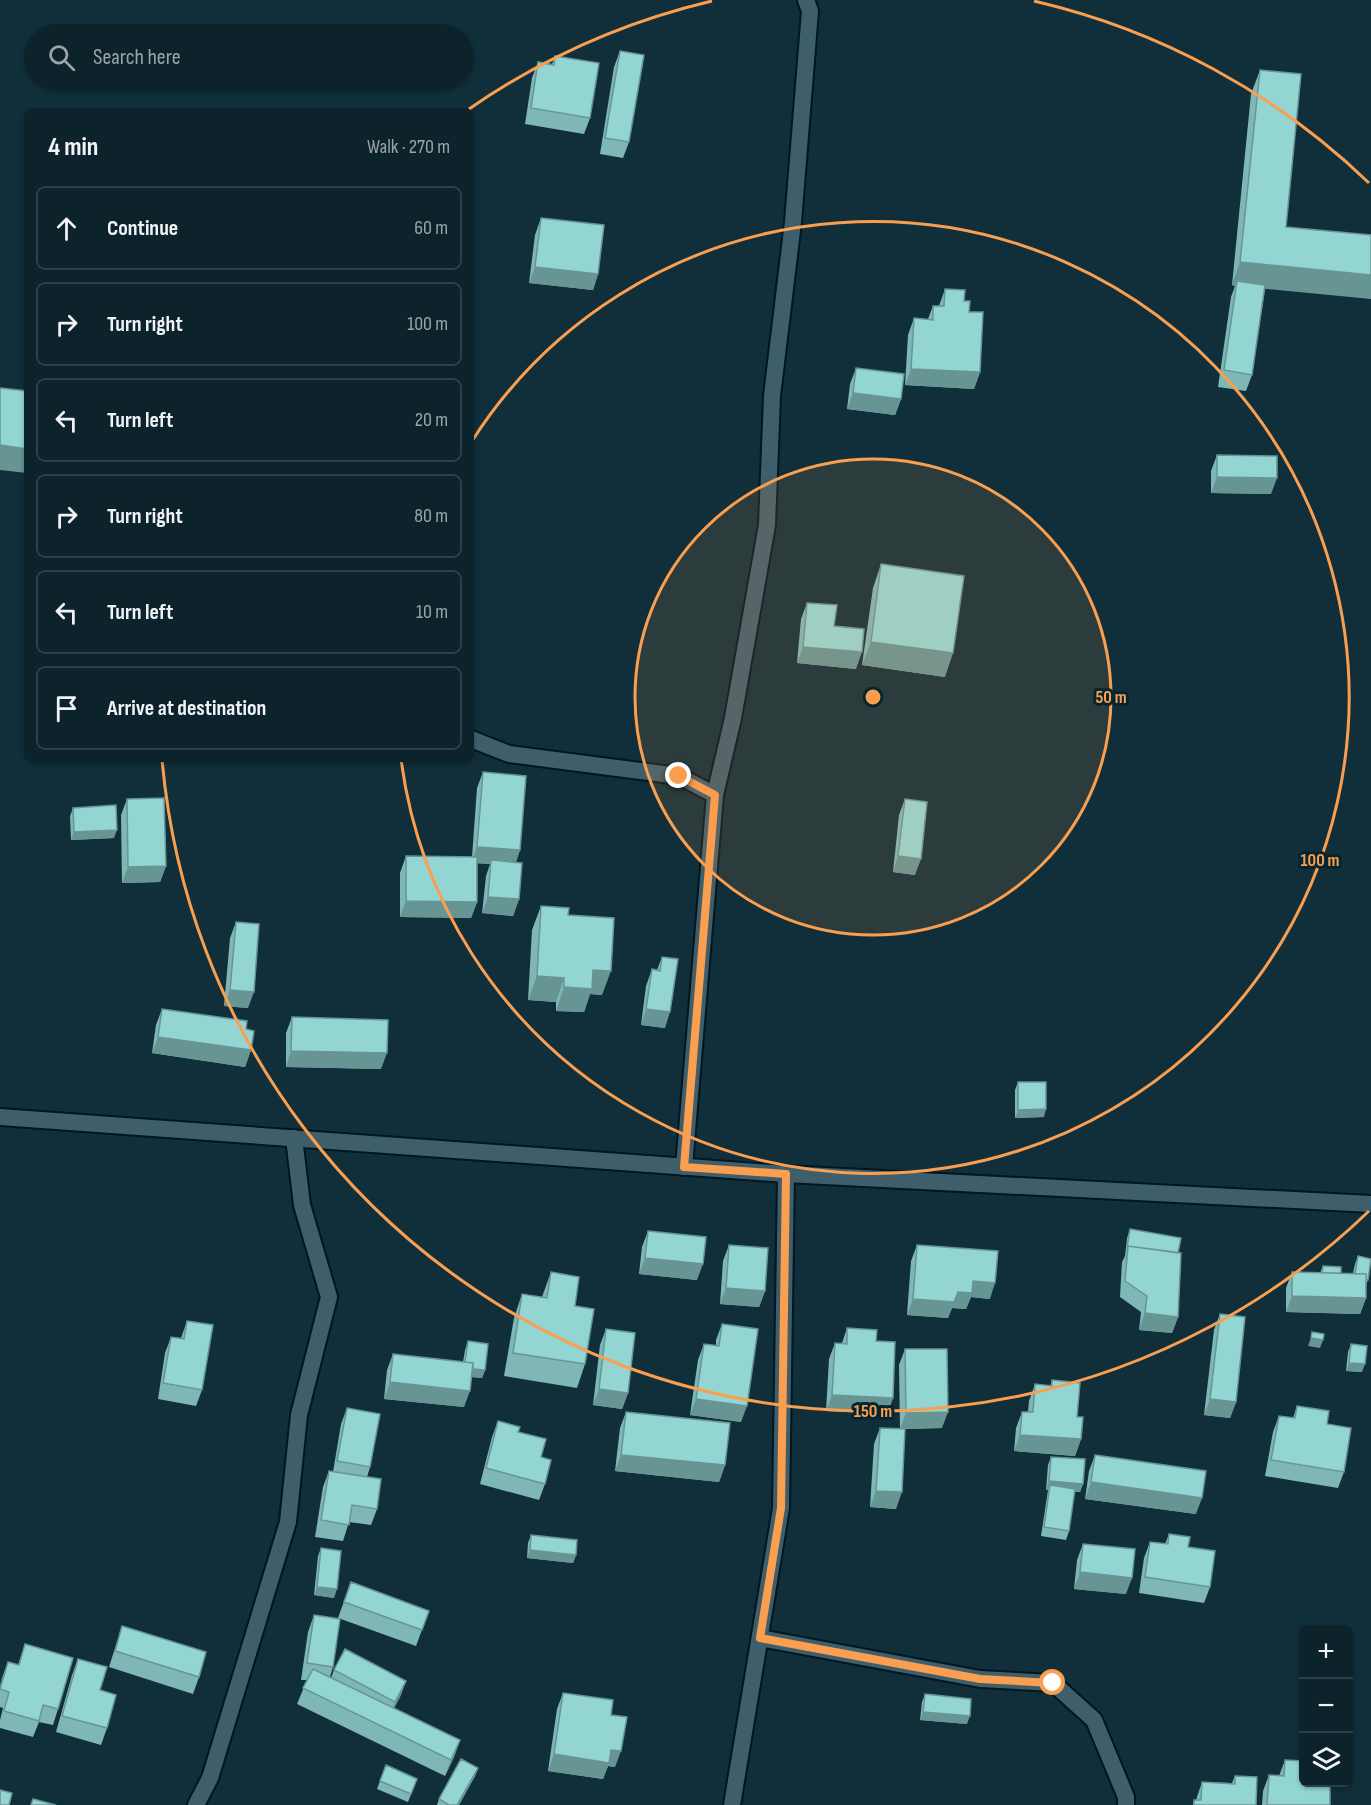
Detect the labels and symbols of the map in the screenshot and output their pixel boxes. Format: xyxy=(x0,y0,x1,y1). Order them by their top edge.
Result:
centre of rings xyxy=(863,687,883,707)
text: 50 m xyxy=(1095,687,1127,708)
route end xyxy=(665,762,691,788)
text: 100 m xyxy=(1301,850,1340,871)
text: 150 m xyxy=(854,1401,892,1422)
route start xyxy=(1039,1669,1065,1695)

